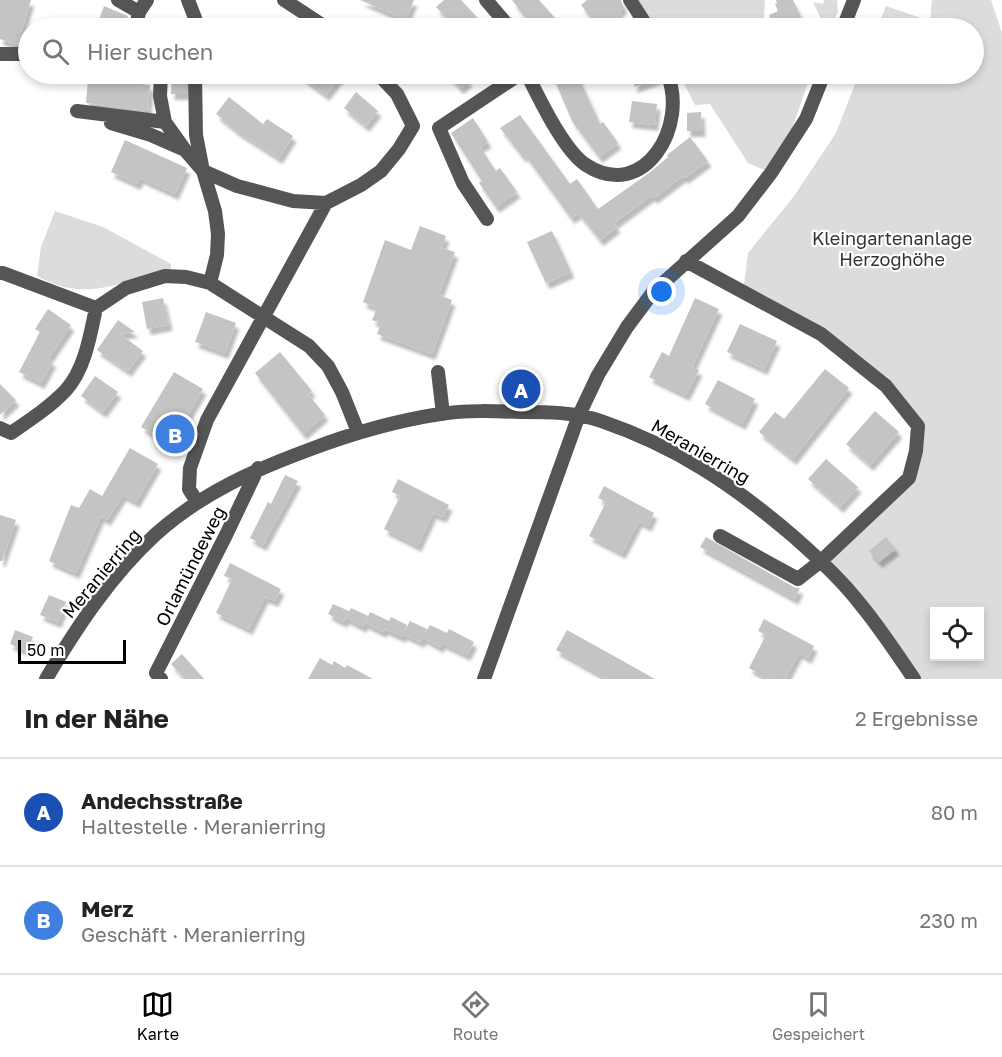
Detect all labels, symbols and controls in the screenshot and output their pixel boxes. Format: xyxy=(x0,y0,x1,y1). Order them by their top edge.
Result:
search box xyxy=(18,18,984,84)
icon: search xyxy=(39,35,72,68)
text: Hier suchen xyxy=(87,38,213,65)
park label: Kleingartenanlage Herzoghöhe xyxy=(812,227,972,270)
your location xyxy=(647,277,676,306)
pin: A xyxy=(502,366,540,412)
pin: B xyxy=(156,412,195,456)
street label: Meranierring xyxy=(648,414,754,488)
street label: Orlamündeweg xyxy=(150,502,230,630)
street label: Meranierring xyxy=(57,524,145,622)
map controls xyxy=(930,607,984,661)
button: locate xyxy=(930,607,984,661)
scale bar xyxy=(18,637,126,664)
text: 50 m xyxy=(27,640,64,660)
text: In der Nähe xyxy=(24,703,169,734)
text: 2 Ergebnisse xyxy=(855,706,978,730)
text: Andechsstraße xyxy=(81,787,243,814)
text: A xyxy=(36,800,51,824)
text: 80 m xyxy=(931,800,978,824)
text: Haltestelle · Meranierring xyxy=(81,814,326,838)
text: Merz xyxy=(81,895,134,922)
text: B xyxy=(36,908,51,932)
text: 230 m xyxy=(920,908,978,932)
text: Geschäft · Meranierring xyxy=(81,922,306,946)
tab: Karte xyxy=(137,988,179,1044)
tab: Route xyxy=(453,988,498,1044)
tab: Gespeichert xyxy=(772,988,865,1044)

